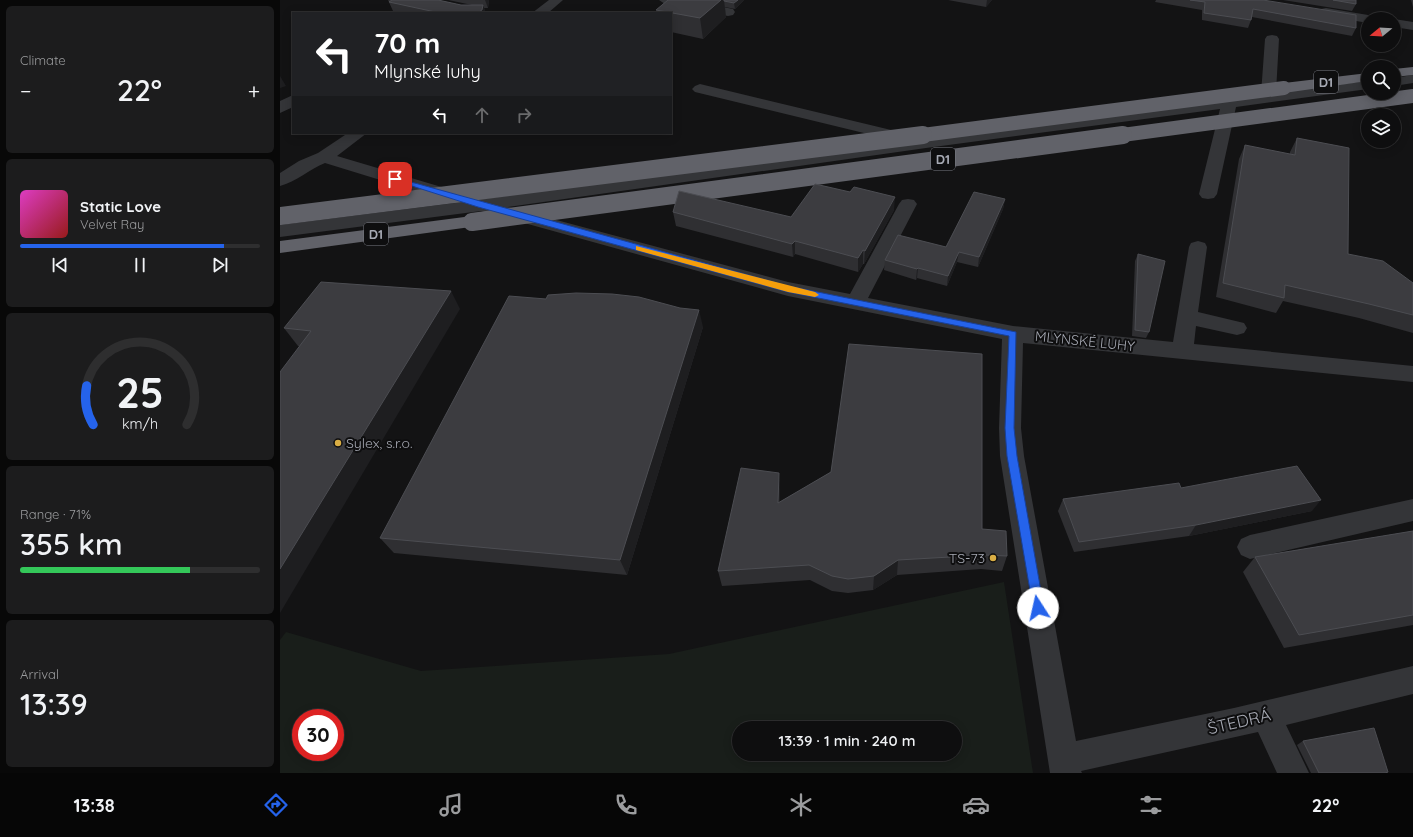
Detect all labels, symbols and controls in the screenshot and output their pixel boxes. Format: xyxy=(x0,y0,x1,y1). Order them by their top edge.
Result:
north arrow xyxy=(1361,12,1401,52)
map controls xyxy=(1361,12,1401,148)
text: 70 m xyxy=(374,25,440,60)
icon: left xyxy=(308,28,360,80)
text: Climate xyxy=(20,52,66,68)
text: Mlynské luhy xyxy=(374,60,481,83)
button: search xyxy=(1361,60,1401,100)
text: 22° xyxy=(117,71,162,109)
road number: D1 xyxy=(1314,71,1338,93)
text: − xyxy=(20,77,31,105)
text: + xyxy=(248,77,260,105)
icon: left xyxy=(429,104,451,126)
icon: ahead xyxy=(471,104,493,126)
icon: right xyxy=(513,104,535,126)
button: layers xyxy=(1361,108,1401,148)
road number: D1 xyxy=(931,148,955,170)
pin xyxy=(378,162,412,196)
icon: arrive xyxy=(384,168,406,190)
text: Static Love xyxy=(80,197,161,216)
text: Velvet Ray xyxy=(80,216,145,232)
road number: D1 xyxy=(364,223,388,245)
icon: previous xyxy=(49,254,71,276)
icon: pause xyxy=(129,254,151,276)
icon: next xyxy=(209,254,231,276)
street label: MLYNSKÉ LUHY xyxy=(1034,327,1136,355)
text: 25 xyxy=(116,365,164,417)
text: km/h xyxy=(122,414,158,432)
place label: Sylex, s.r.o. xyxy=(346,434,413,452)
marker: Sylex, s.r.o. xyxy=(333,438,343,448)
text: Range · 71% xyxy=(20,506,91,522)
text: 355 km xyxy=(20,525,123,563)
place label: TS-73 xyxy=(949,549,985,567)
marker: TS-73 xyxy=(988,553,998,563)
position arrow xyxy=(1017,587,1059,629)
text: Arrival xyxy=(20,666,59,682)
text: 13:39 xyxy=(20,685,88,723)
street label: ŠTEDRÁ xyxy=(1205,704,1273,738)
speed limit sign: 30 xyxy=(292,709,344,761)
text: 13:39 · 1 min · 240 m xyxy=(779,731,915,750)
icon: directions xyxy=(262,791,290,819)
icon: music xyxy=(437,791,465,819)
icon: phone xyxy=(612,791,640,819)
icon: climate xyxy=(787,791,815,819)
icon: car xyxy=(962,791,990,819)
icon: filters xyxy=(1137,791,1165,819)
text: 13:38 xyxy=(74,794,115,817)
text: 22° xyxy=(1312,794,1339,817)

